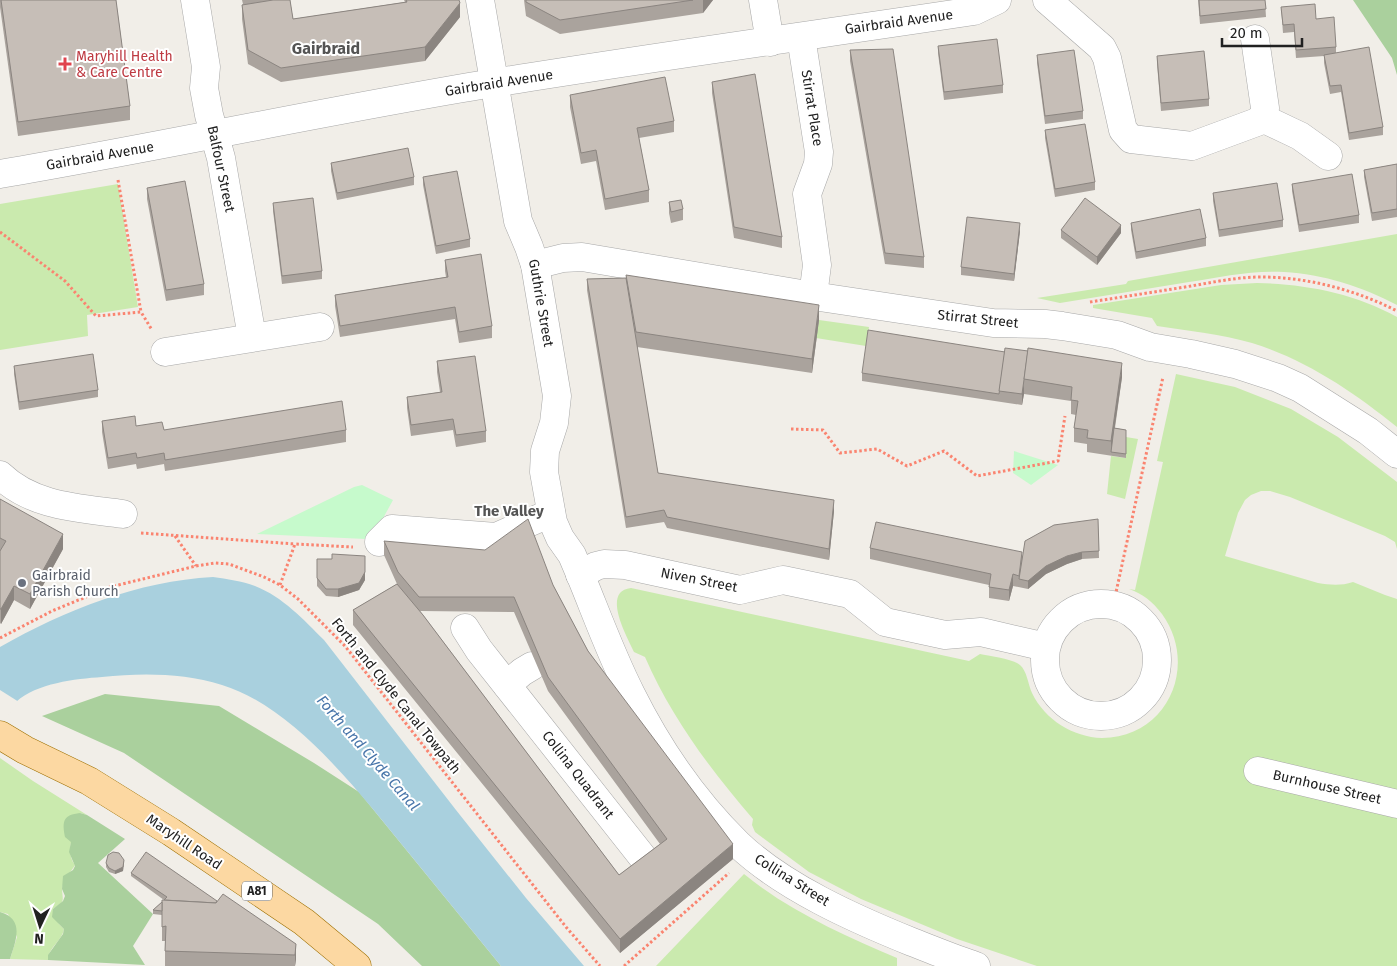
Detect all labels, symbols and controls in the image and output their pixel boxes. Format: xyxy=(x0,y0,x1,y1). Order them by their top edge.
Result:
street label: Gairbraid Avenue xyxy=(844,6,954,38)
scale bar xyxy=(1222,15,1302,47)
text: 20 m xyxy=(1230,24,1263,42)
district label: Gairbraid xyxy=(292,39,360,58)
place label: Maryhill Health & Care Centre xyxy=(76,48,173,81)
marker: Maryhill Health & Care Centre xyxy=(58,57,72,71)
street label: Gairbraid Avenue xyxy=(444,66,554,100)
street label: Stirrat Place xyxy=(798,69,826,147)
street label: Balfour Street xyxy=(204,124,239,215)
street label: Gairbraid Avenue xyxy=(45,138,155,174)
street label: Guthrie Street xyxy=(525,258,557,349)
street label: Stirrat Street xyxy=(937,306,1020,332)
district label: The Valley xyxy=(474,502,544,520)
street label: Niven Street xyxy=(659,564,740,596)
place label: Gairbraid Parish Church xyxy=(32,567,119,600)
marker: Gairbraid Parish Church xyxy=(16,577,28,589)
street label: Forth and Clyde Canal Towpath xyxy=(328,615,464,777)
water label: Forth and Clyde Canal xyxy=(313,692,423,814)
street label: Collina Quadrant xyxy=(538,728,618,823)
street label: Burnhouse Street xyxy=(1271,766,1384,808)
street label: Maryhill Road xyxy=(143,811,225,873)
street label: Collina Street xyxy=(751,850,834,910)
road number: A81 xyxy=(242,881,272,900)
north arrow xyxy=(15,901,65,951)
text: N xyxy=(34,930,44,947)

